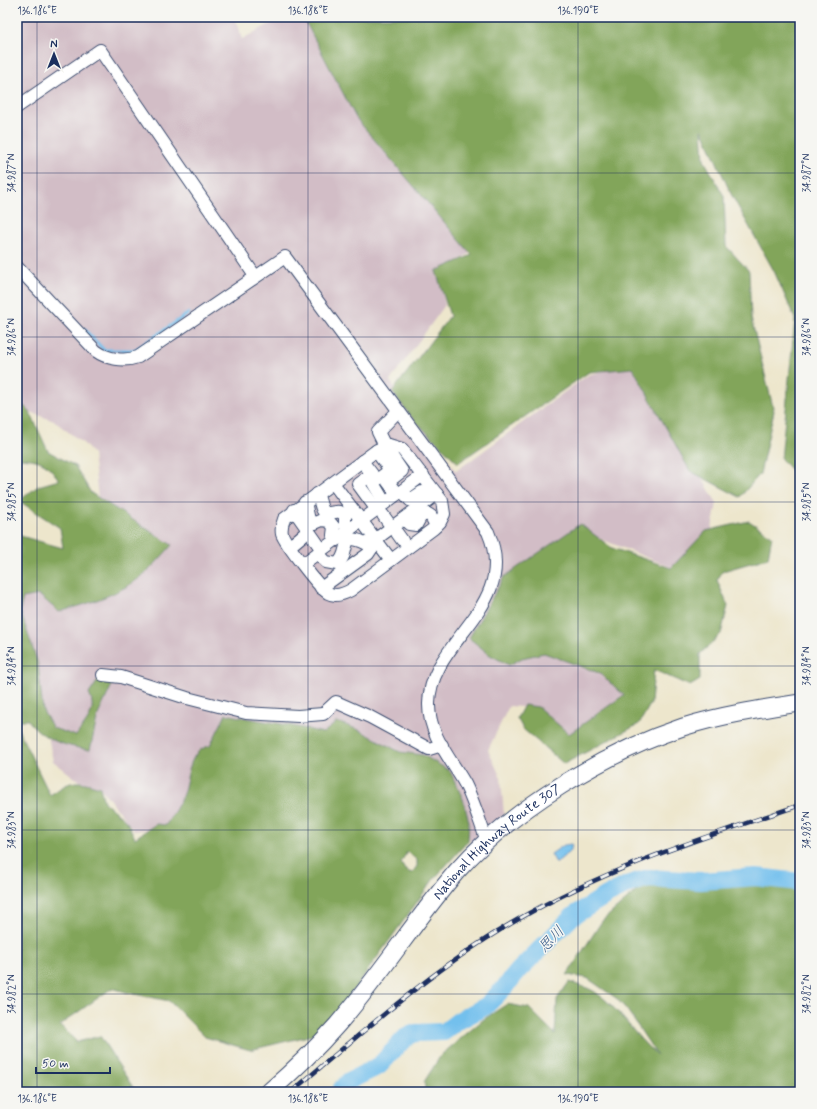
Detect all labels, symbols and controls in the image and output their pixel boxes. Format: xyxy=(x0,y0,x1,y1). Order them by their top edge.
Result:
text: 136.186°E xyxy=(17,4,57,18)
text: 136.188°E xyxy=(288,4,328,18)
text: 136.190°E xyxy=(557,4,599,18)
north arrow xyxy=(34,34,74,74)
text: N xyxy=(50,38,58,52)
text: 34.987°N xyxy=(5,153,19,192)
text: 34.987°N xyxy=(800,153,814,192)
text: 34.986°N xyxy=(5,318,19,356)
text: 34.986°N xyxy=(800,318,814,356)
text: 34.985°N xyxy=(5,482,19,521)
text: 34.985°N xyxy=(800,482,814,521)
text: 34.984°N xyxy=(5,646,19,686)
text: 34.984°N xyxy=(800,646,814,686)
street label: National Highway Route 307 xyxy=(429,780,564,904)
text: 34.983°N xyxy=(5,811,19,849)
text: 34.983°N xyxy=(800,811,814,849)
water label: 思川 xyxy=(534,922,569,957)
text: 34.982°N xyxy=(5,974,19,1014)
text: 34.982°N xyxy=(800,974,814,1014)
scale bar xyxy=(36,1049,110,1075)
text: 50 m xyxy=(42,1056,69,1072)
text: 136.186°E xyxy=(17,1092,57,1106)
text: 136.188°E xyxy=(288,1092,328,1106)
text: 136.190°E xyxy=(557,1092,599,1106)

